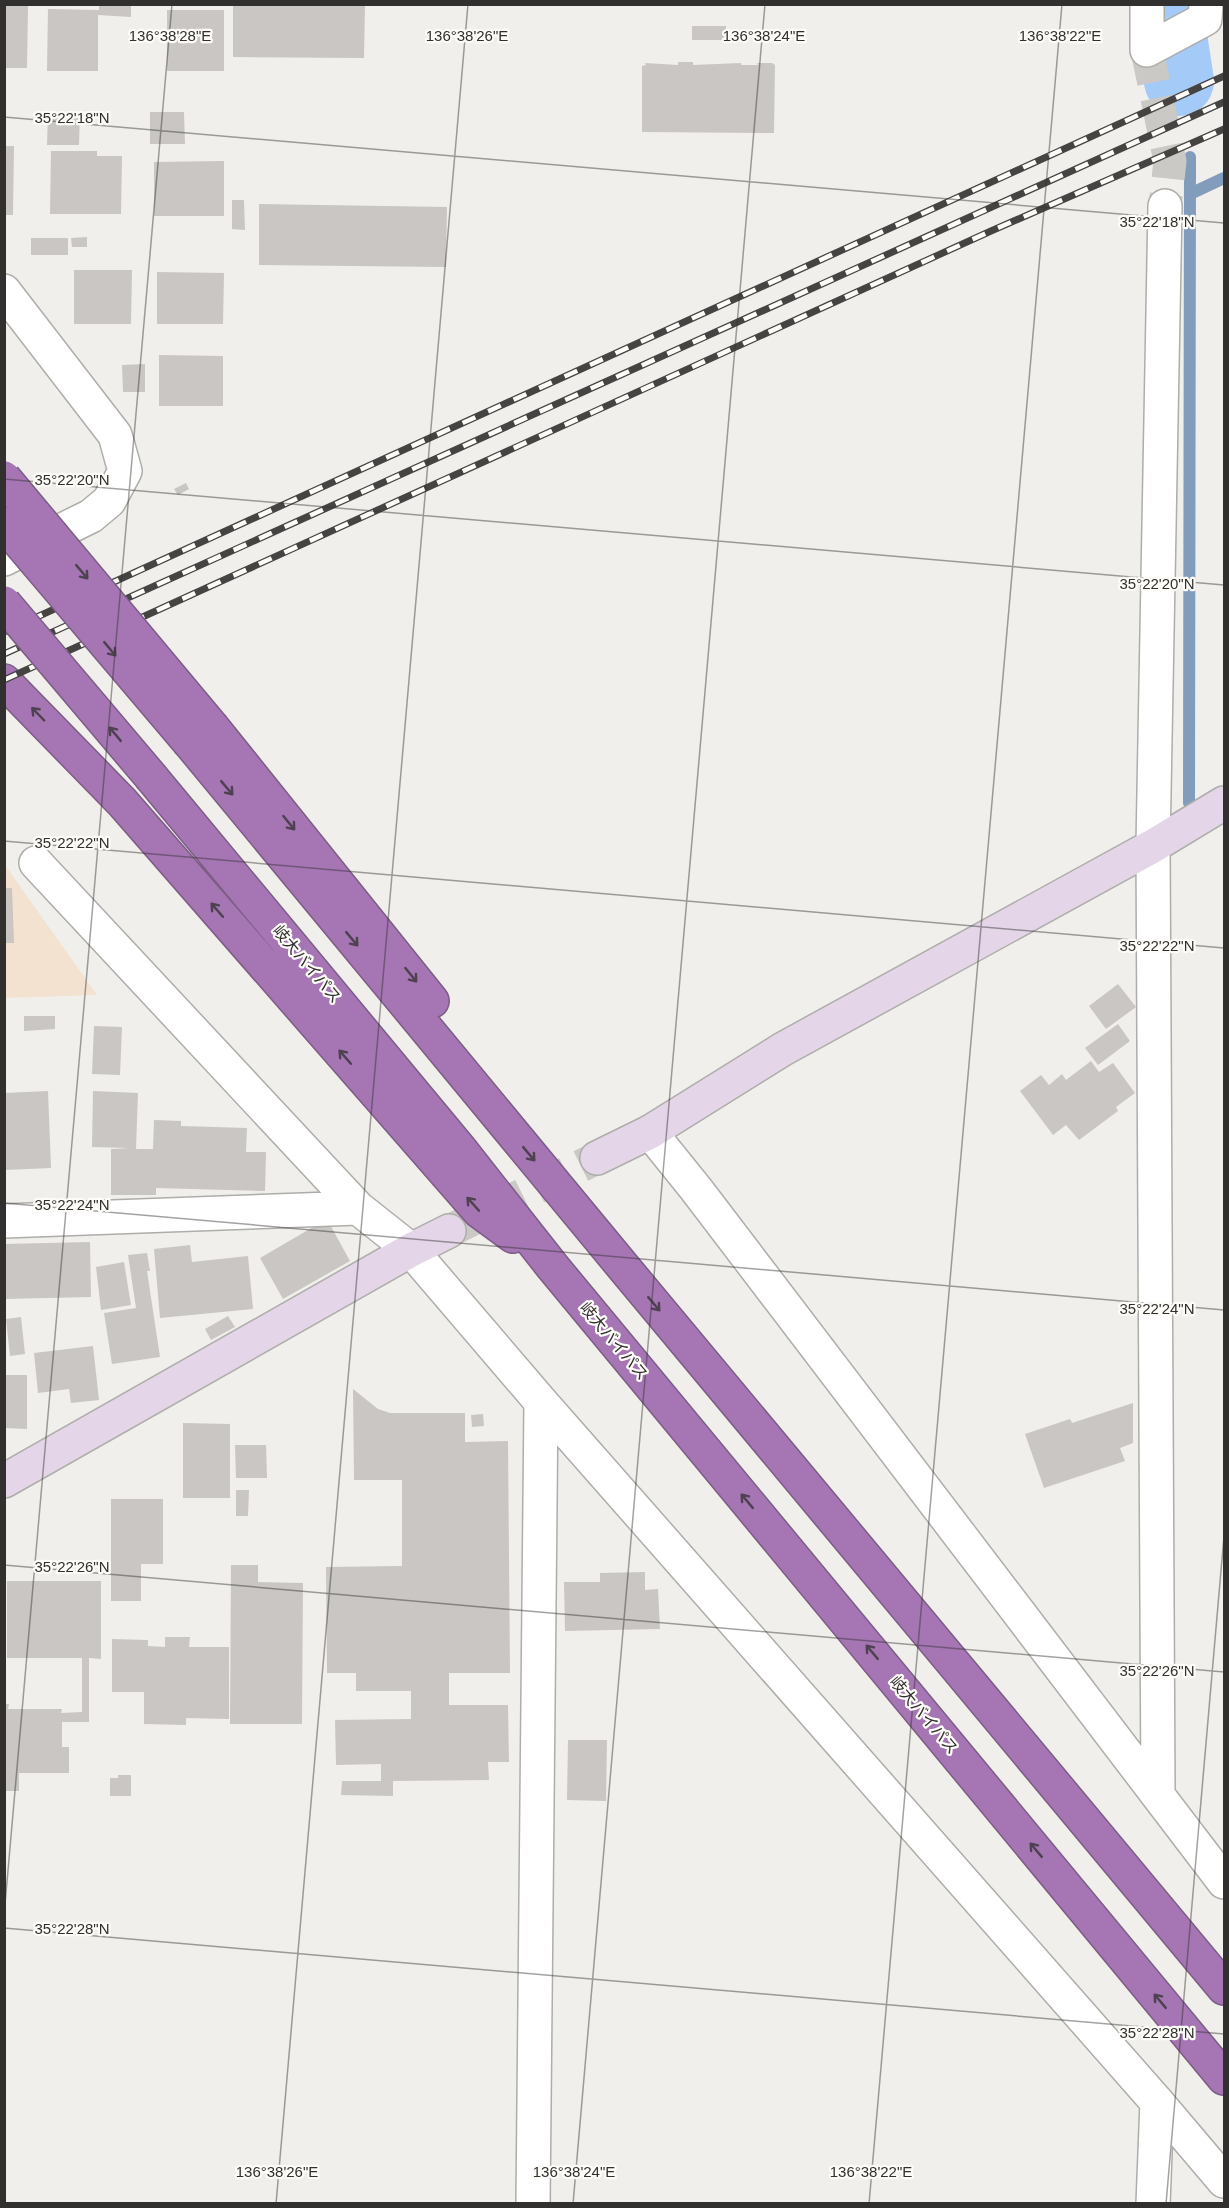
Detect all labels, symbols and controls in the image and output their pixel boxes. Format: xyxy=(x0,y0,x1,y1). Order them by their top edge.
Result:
text: 136°38'28"E xyxy=(129,27,211,44)
text: 136°38'26"E xyxy=(426,27,508,44)
text: 136°38'24"E xyxy=(723,27,805,44)
text: 136°38'22"E xyxy=(1019,27,1101,44)
text: 35°22'18"N xyxy=(34,109,110,126)
text: 35°22'18"N xyxy=(1119,213,1195,230)
text: 35°22'20"N xyxy=(34,471,110,488)
one-way arrow xyxy=(76,564,89,580)
text: 35°22'20"N xyxy=(1119,575,1195,592)
one-way arrow xyxy=(103,641,117,656)
one-way arrow xyxy=(32,707,46,722)
one-way arrow xyxy=(108,726,121,742)
one-way arrow xyxy=(221,780,234,796)
one-way arrow xyxy=(283,815,296,831)
text: 35°22'22"N xyxy=(34,834,110,851)
one-way arrow xyxy=(210,903,224,918)
street label: 岐大バイパス xyxy=(270,922,344,1006)
one-way arrow xyxy=(345,930,358,946)
text: 35°22'22"N xyxy=(1119,937,1195,954)
one-way arrow xyxy=(405,967,418,983)
one-way arrow xyxy=(338,1050,352,1065)
one-way arrow xyxy=(523,1146,536,1162)
text: 35°22'24"N xyxy=(34,1196,110,1213)
one-way arrow xyxy=(466,1197,480,1212)
one-way arrow xyxy=(647,1296,660,1312)
street label: 岐大バイパス xyxy=(577,1299,651,1383)
text: 35°22'24"N xyxy=(1119,1300,1195,1317)
one-way arrow xyxy=(741,1494,754,1510)
text: 35°22'26"N xyxy=(34,1558,110,1575)
one-way arrow xyxy=(865,1644,878,1660)
text: 35°22'26"N xyxy=(1119,1662,1195,1679)
street label: 岐大バイパス xyxy=(887,1673,961,1757)
one-way arrow xyxy=(1029,1843,1043,1858)
text: 35°22'28"N xyxy=(34,1920,110,1937)
one-way arrow xyxy=(1154,1993,1167,2009)
text: 35°22'28"N xyxy=(1119,2024,1195,2041)
text: 136°38'26"E xyxy=(236,2163,318,2180)
text: 136°38'24"E xyxy=(533,2163,615,2180)
text: 136°38'22"E xyxy=(830,2163,912,2180)

